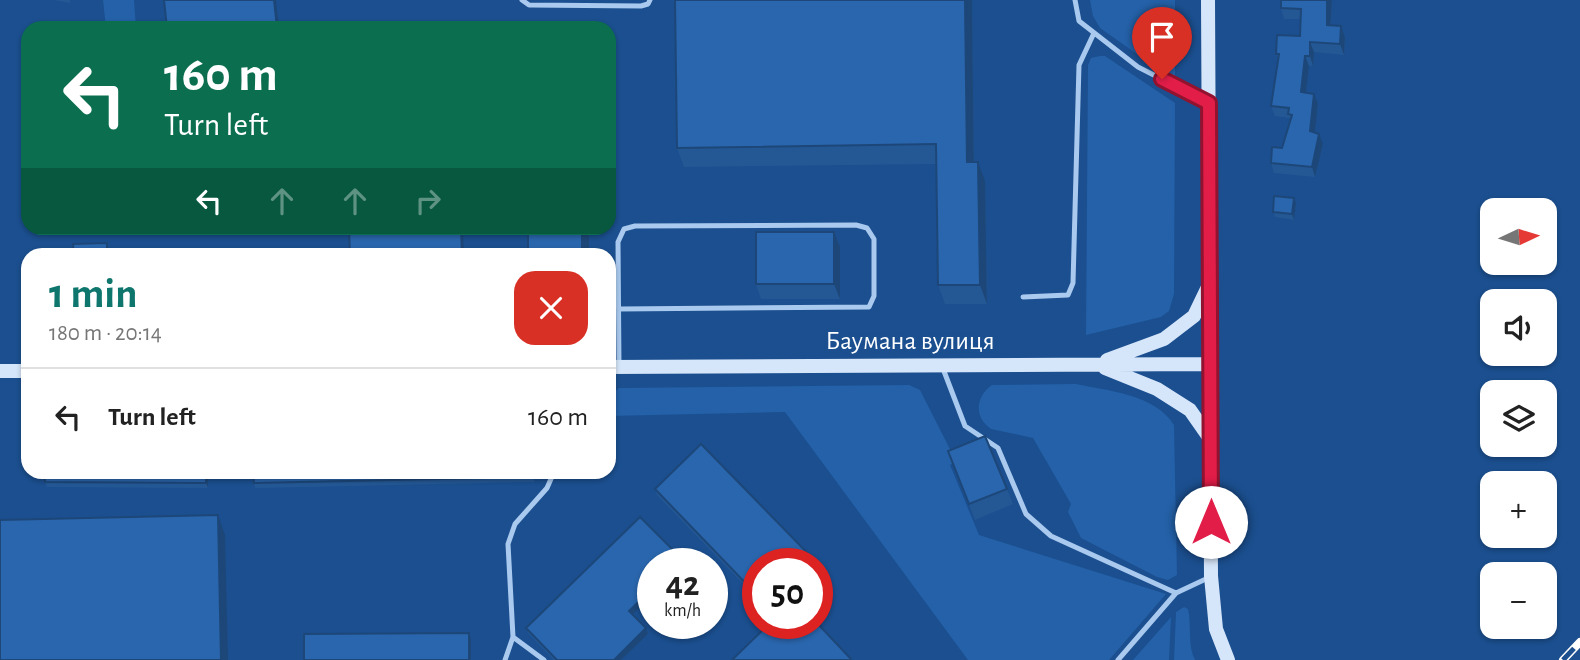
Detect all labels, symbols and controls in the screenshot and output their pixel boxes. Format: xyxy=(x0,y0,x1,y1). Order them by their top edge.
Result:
pin xyxy=(1132,7,1192,79)
icon: arrive xyxy=(1143,18,1181,56)
icon: left xyxy=(49,49,140,140)
text: 160 m xyxy=(164,51,278,100)
text: Turn left xyxy=(164,109,268,141)
icon: left xyxy=(190,182,228,220)
icon: ahead xyxy=(263,182,301,220)
icon: ahead xyxy=(336,182,374,220)
icon: right xyxy=(409,182,447,220)
north arrow xyxy=(1480,198,1558,275)
map controls xyxy=(1480,198,1557,639)
button: close xyxy=(514,271,588,345)
text: 1 min xyxy=(49,273,138,315)
button: sound xyxy=(1480,289,1557,366)
text: 180 m · 20:14 xyxy=(49,322,162,345)
street label: Баумана вулиця xyxy=(825,328,995,354)
button: layers xyxy=(1480,380,1557,457)
icon: left xyxy=(49,398,87,436)
text: Turn left xyxy=(108,404,196,430)
text: 160 m xyxy=(528,404,588,430)
button: + xyxy=(1480,471,1557,548)
position arrow xyxy=(1174,485,1248,559)
speed limit sign: 50 xyxy=(742,548,833,639)
button: − xyxy=(1480,562,1557,639)
text: 42 xyxy=(665,567,700,602)
text: km/h xyxy=(664,602,701,620)

